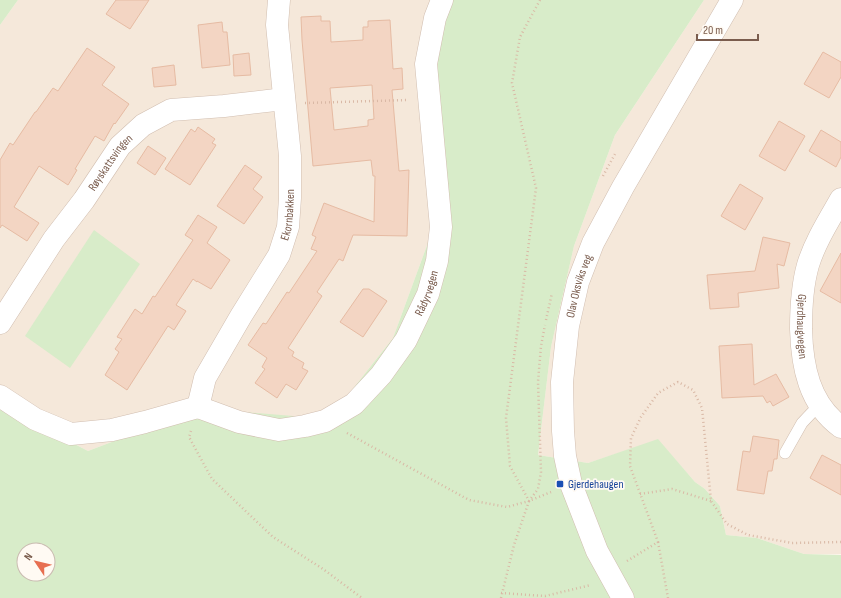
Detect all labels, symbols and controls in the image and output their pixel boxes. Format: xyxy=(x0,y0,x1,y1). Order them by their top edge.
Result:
scale bar xyxy=(697,16,758,42)
text: 20 m xyxy=(703,23,723,38)
street label: Røyskattsvingen xyxy=(85,131,136,194)
street label: Ekornbakken xyxy=(277,189,298,242)
street label: Olav Oksviks veg xyxy=(563,252,596,319)
street label: Rådyrvegen xyxy=(412,269,442,318)
street label: Gjerdhaugvegen xyxy=(793,293,810,360)
place label: Gjerdehaugen xyxy=(568,477,624,492)
marker: Gjerdehaugen xyxy=(555,479,565,489)
north arrow xyxy=(16,542,56,582)
text: N xyxy=(21,550,35,563)

